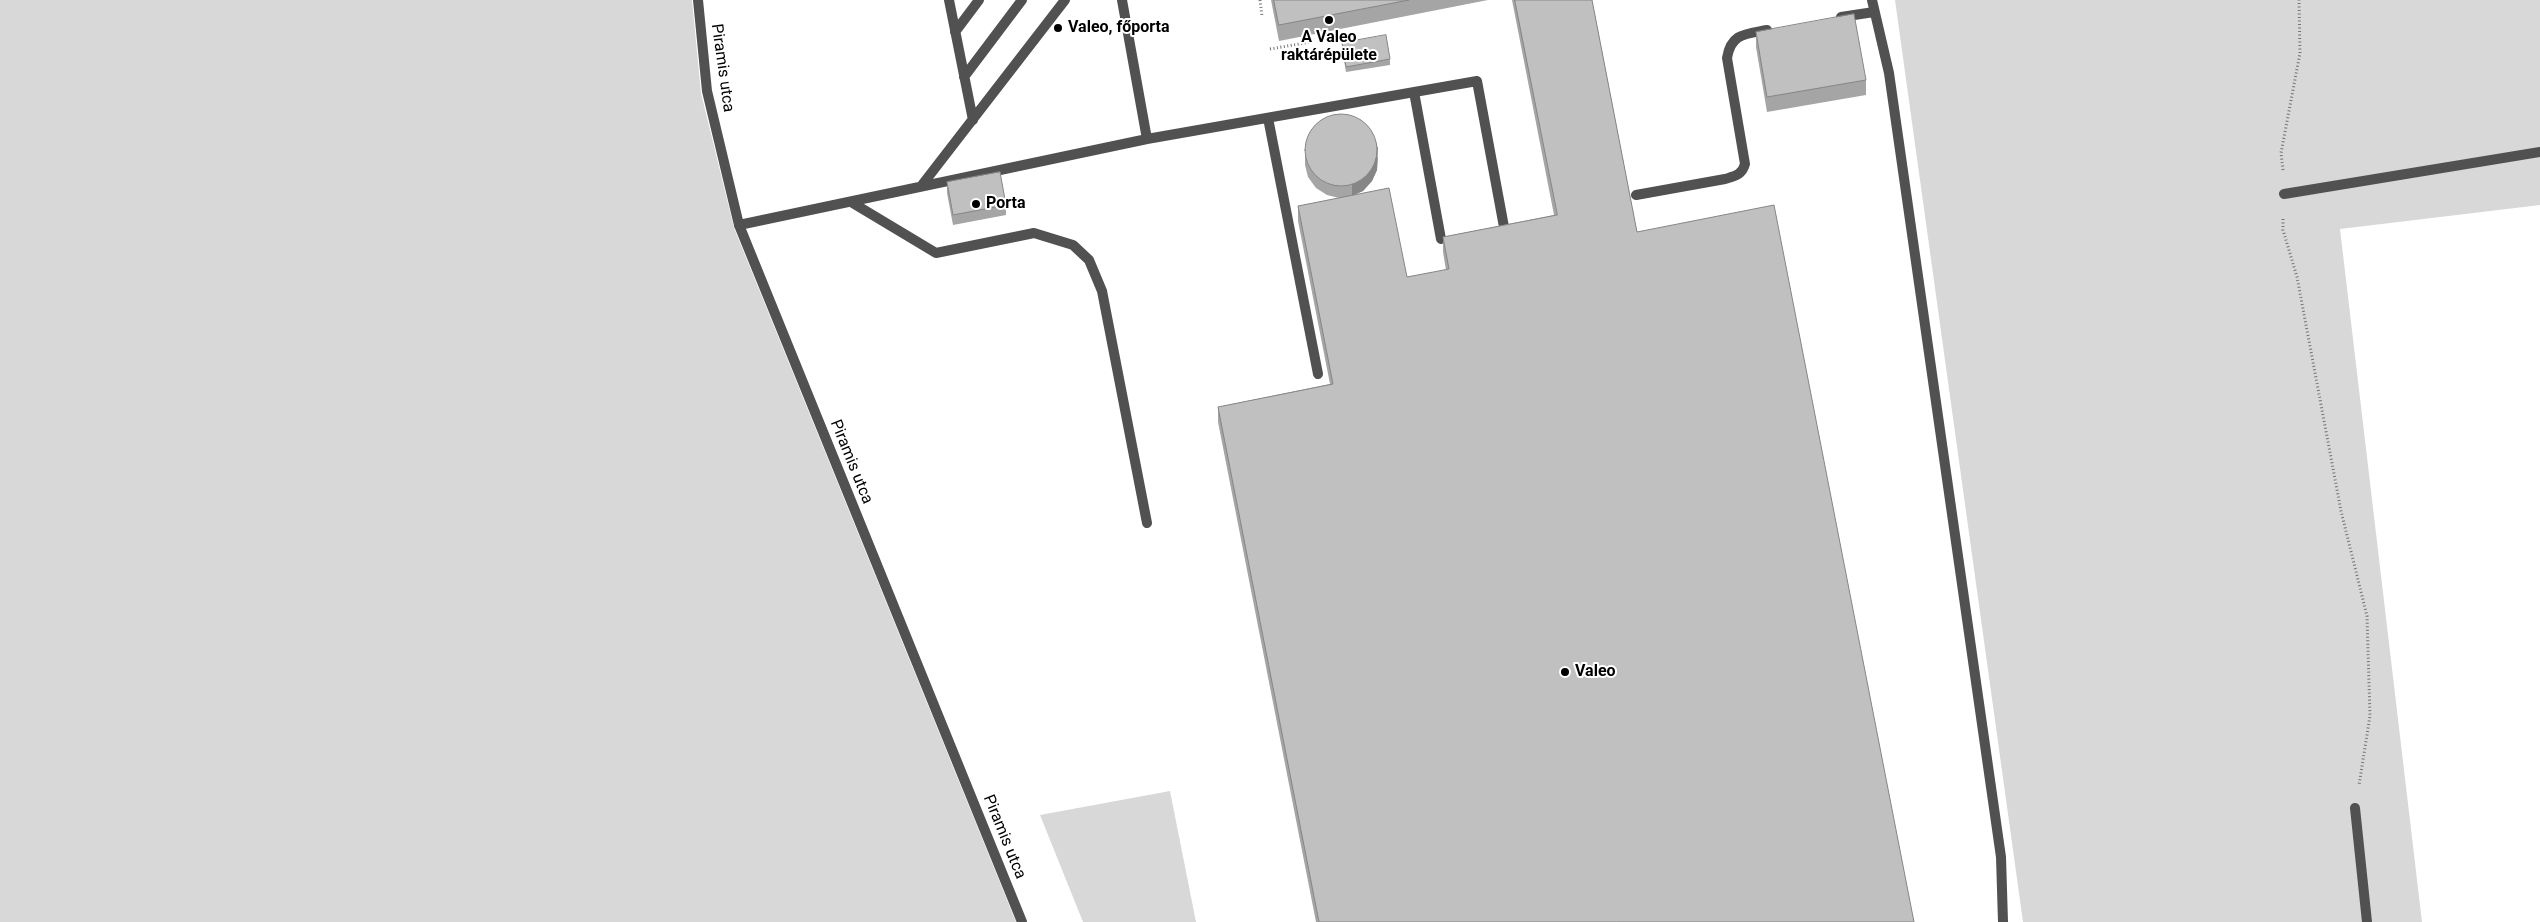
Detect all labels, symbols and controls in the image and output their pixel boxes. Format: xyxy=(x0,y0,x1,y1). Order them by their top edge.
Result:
marker: A Valeo raktárépülete xyxy=(1323,14,1335,26)
place label: Valeo, főporta xyxy=(1068,18,1169,38)
marker: Valeo, főporta xyxy=(1052,22,1064,34)
street label: Piramis utca xyxy=(706,23,738,113)
place label: A Valeo raktárépülete xyxy=(1281,28,1377,66)
place label: Porta xyxy=(986,194,1025,214)
marker: Porta xyxy=(970,198,982,210)
street label: Piramis utca xyxy=(825,417,877,507)
place label: Valeo xyxy=(1575,662,1616,682)
marker: Valeo xyxy=(1559,666,1571,678)
street label: Piramis utca xyxy=(978,792,1030,882)

